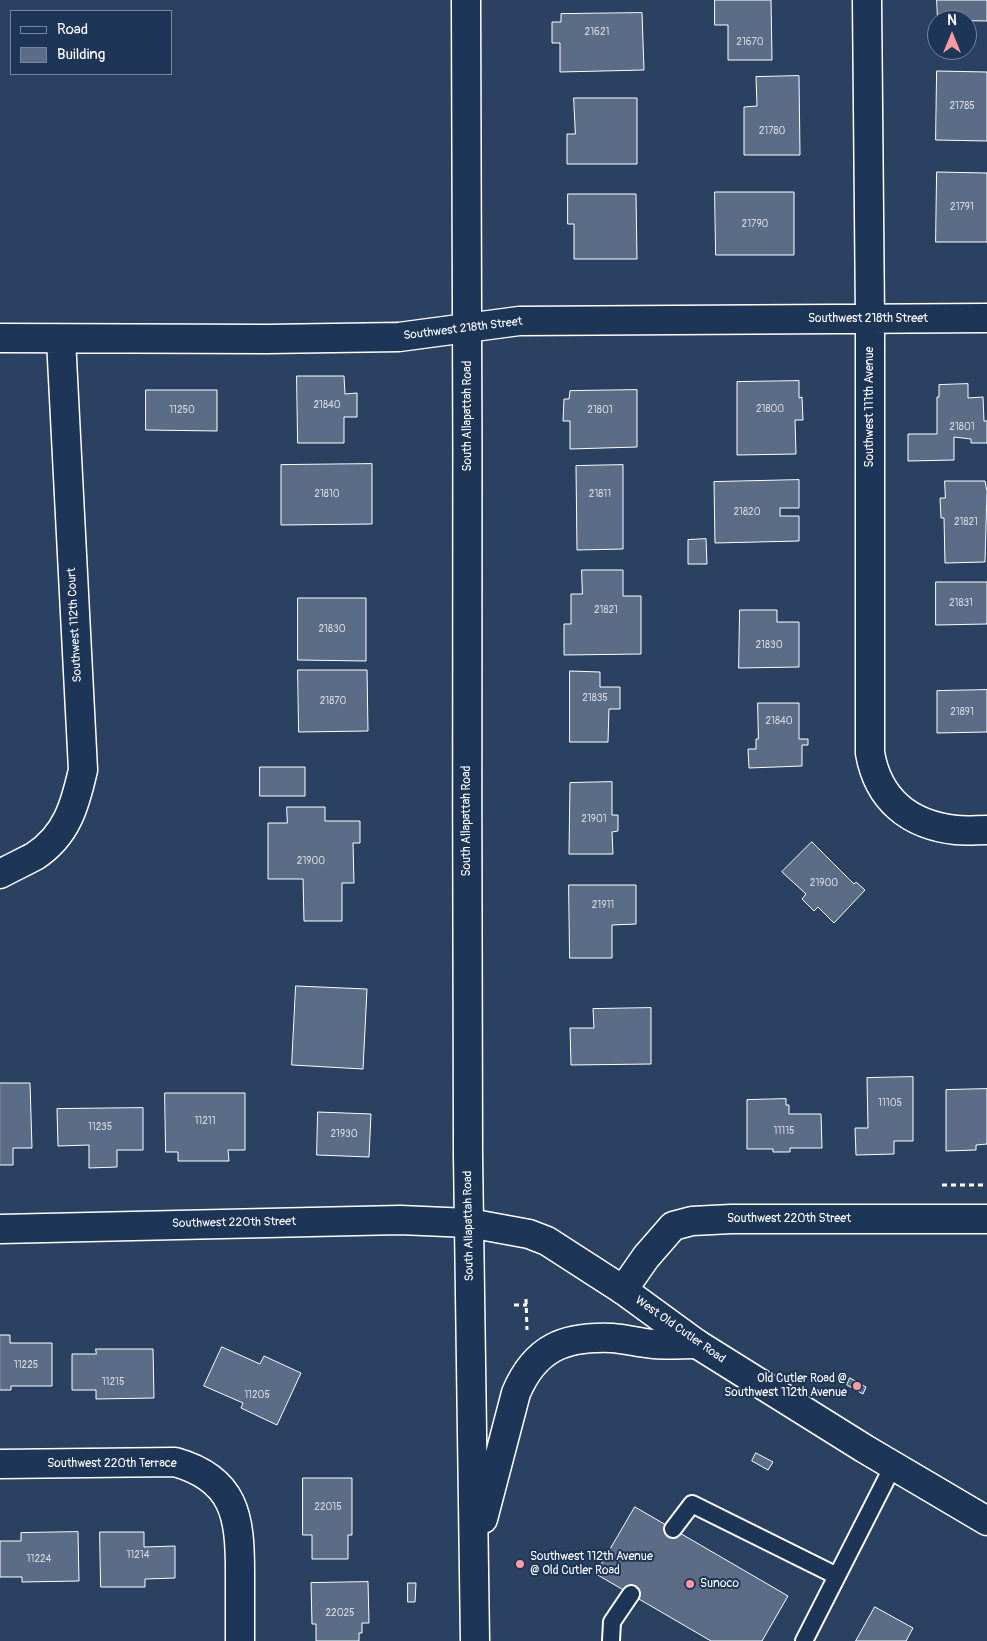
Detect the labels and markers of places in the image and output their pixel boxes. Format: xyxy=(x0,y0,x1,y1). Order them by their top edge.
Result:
place label: Old Cutler Road @ Southwest 112th Avenue xyxy=(724,1372,847,1400)
marker: Old Cutler Road @ Southwest 112th Avenue xyxy=(851,1380,863,1392)
place label: Southwest 112th Avenue @ Old Cutler Road xyxy=(530,1550,653,1578)
marker: Southwest 112th Avenue @ Old Cutler Road xyxy=(514,1558,526,1570)
place label: Sunoco xyxy=(700,1577,739,1591)
marker: Sunoco xyxy=(684,1578,696,1590)

